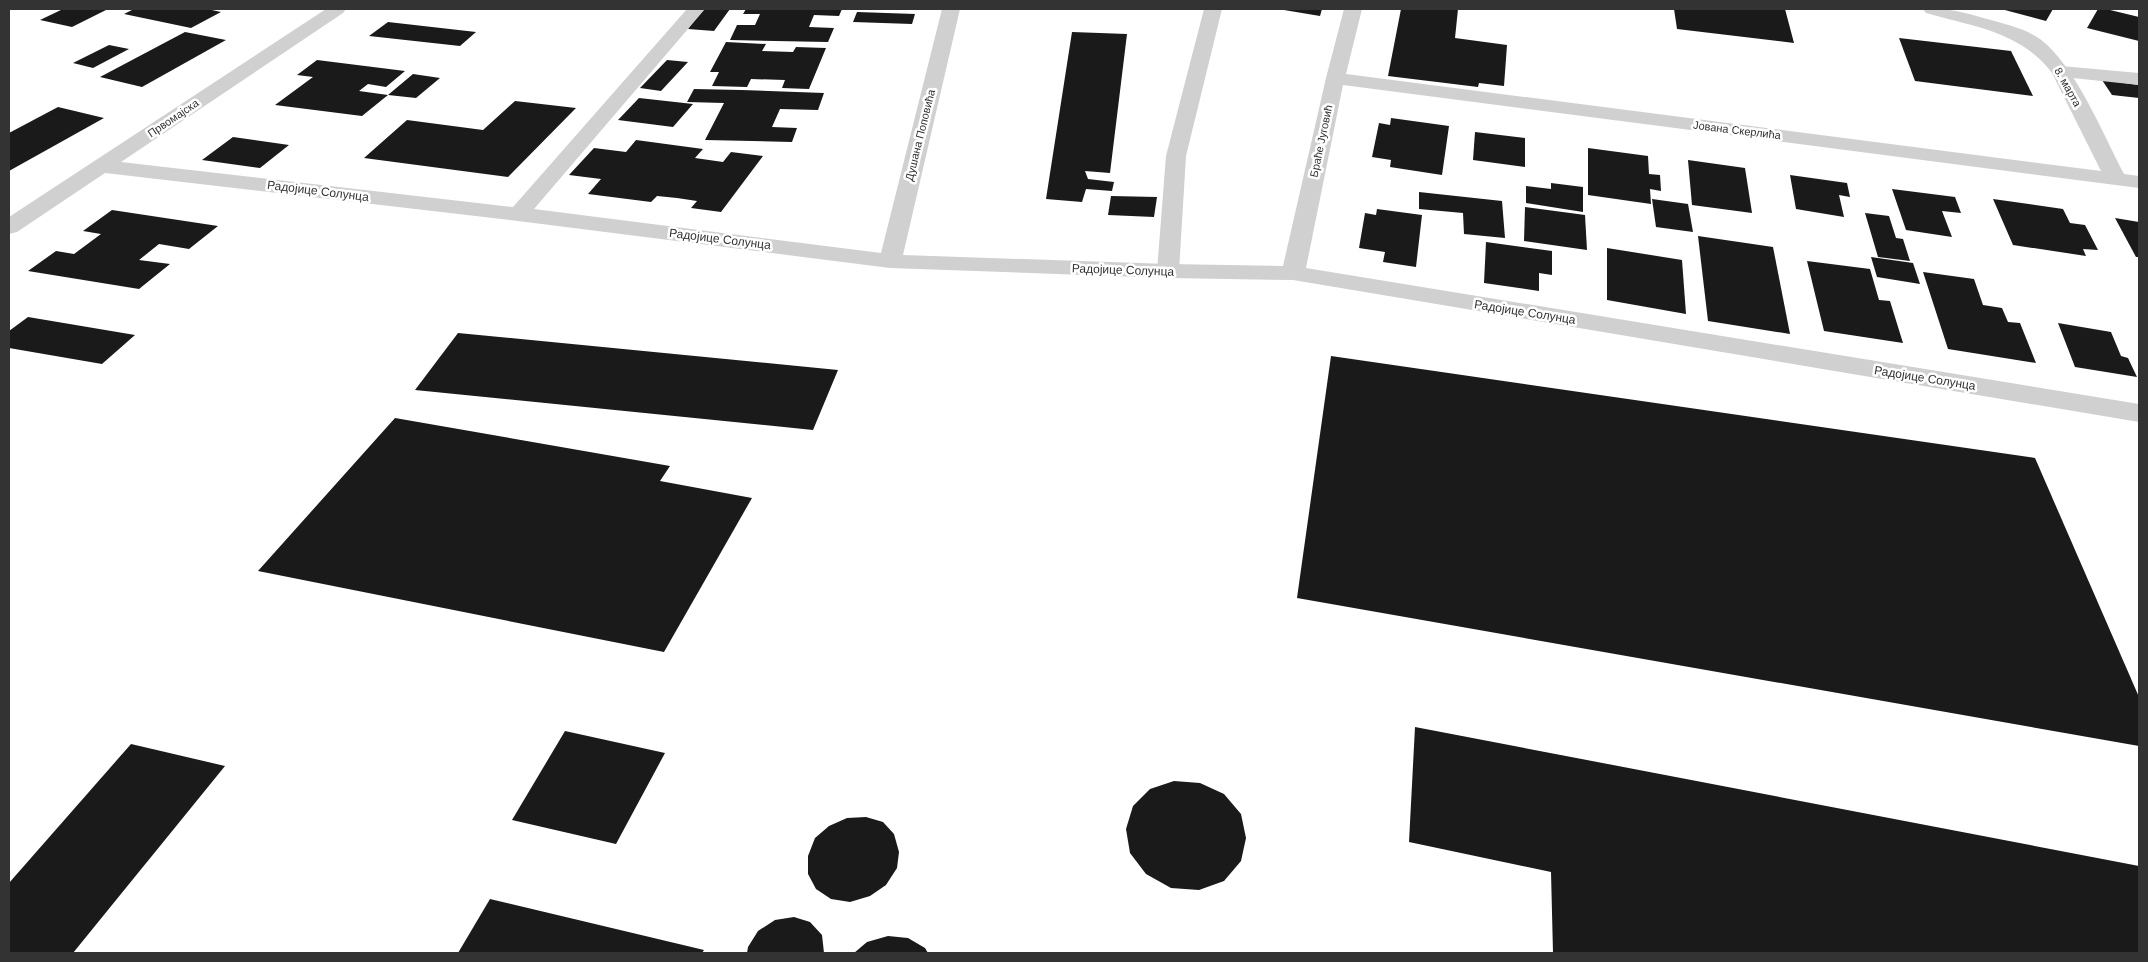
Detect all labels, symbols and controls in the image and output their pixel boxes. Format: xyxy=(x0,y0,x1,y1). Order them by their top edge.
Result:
street label: 8. марта xyxy=(2052,65,2084,109)
street label: Душана Поповића xyxy=(903,87,937,182)
street label: Првомајска xyxy=(145,96,201,139)
street label: Браће Југовић xyxy=(1307,104,1335,178)
street label: Јована Скерлића xyxy=(1692,119,1782,141)
street label: Радојице Солунца xyxy=(266,178,370,204)
street label: Радојице Солунца xyxy=(668,226,772,252)
street label: Радојице Солунца xyxy=(1072,261,1175,279)
street label: Радојице Солунца xyxy=(1473,297,1577,327)
street label: Радојице Солунца xyxy=(1873,363,1977,393)

